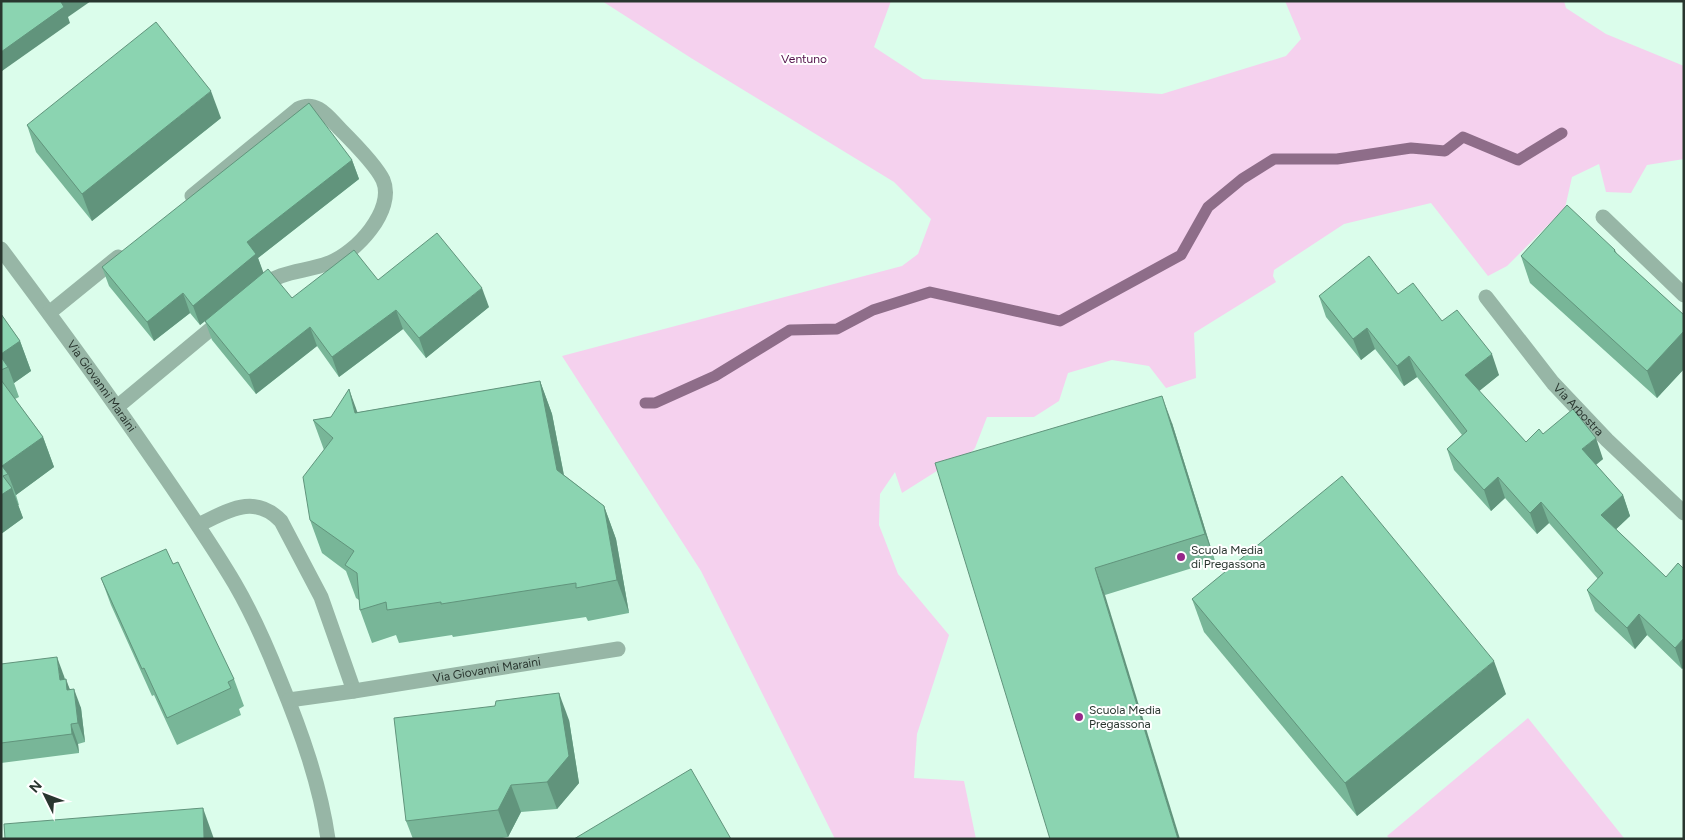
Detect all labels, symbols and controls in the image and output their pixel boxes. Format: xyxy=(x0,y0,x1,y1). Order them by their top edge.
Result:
park label: Ventuno xyxy=(781,52,827,66)
street label: Via Giovanni Maraini xyxy=(64,338,139,435)
street label: Via Arbostra xyxy=(1550,381,1606,439)
place label: Scuola Media di Pregassona xyxy=(1191,543,1265,571)
marker: Scuola Media di Pregassona xyxy=(1175,551,1187,563)
street label: Via Giovanni Maraini xyxy=(432,654,542,685)
place label: Scuola Media Pregassona xyxy=(1089,703,1161,731)
marker: Scuola Media Pregassona xyxy=(1073,711,1085,723)
north arrow xyxy=(20,770,70,820)
text: N xyxy=(26,777,46,796)

